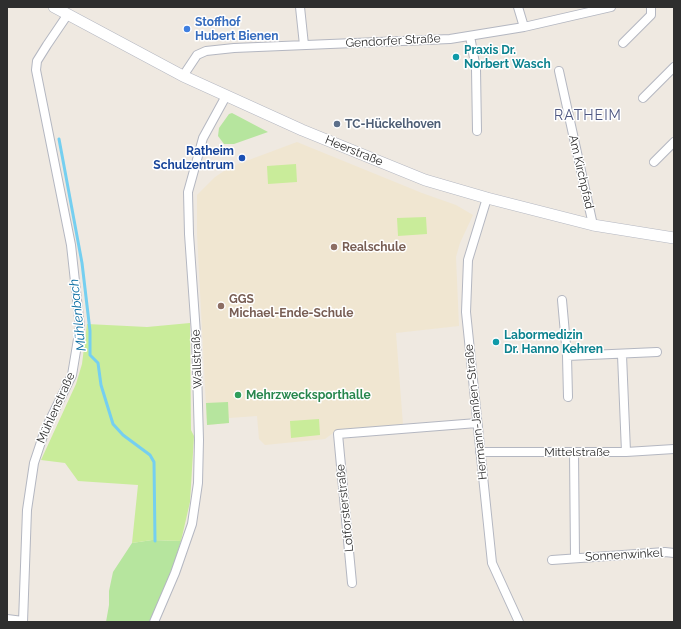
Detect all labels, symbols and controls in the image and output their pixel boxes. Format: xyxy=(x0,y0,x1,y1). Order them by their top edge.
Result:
place label: Stoffhof Hubert Bienen xyxy=(195,15,278,43)
marker: Stoffhof Hubert Bienen xyxy=(182,24,192,34)
street label: Gendorfer Straße xyxy=(345,31,441,51)
place label: Praxis Dr. Norbert Wasch xyxy=(464,43,551,71)
marker: Praxis Dr. Norbert Wasch xyxy=(451,52,461,62)
district label: RATHEIM xyxy=(554,108,622,124)
place label: TC-Hückelhoven xyxy=(345,117,441,131)
marker: TC-Hückelhoven xyxy=(332,119,342,129)
street label: Heerstraße xyxy=(323,133,385,169)
street label: Am Kirchpfad xyxy=(566,134,596,210)
place label: Ratheim Schulzentrum xyxy=(153,144,234,172)
marker: Ratheim Schulzentrum xyxy=(237,153,247,163)
place label: Realschule xyxy=(342,240,406,254)
marker: Realschule xyxy=(329,242,339,252)
water label: Mühlenbach xyxy=(66,278,90,352)
place label: GGS Michael-Ende-Schule xyxy=(229,292,353,320)
marker: GGS Michael-Ende-Schule xyxy=(216,301,226,311)
place label: Labormedizin Dr. Hanno Kehren xyxy=(504,328,603,356)
street label: Wallstraße xyxy=(189,329,205,389)
marker: Labormedizin Dr. Hanno Kehren xyxy=(491,337,501,347)
street label: Hermann-Janßen-Straße xyxy=(462,343,490,481)
street label: Mühlenstraße xyxy=(34,370,78,446)
place label: Mehrzwecksporthalle xyxy=(246,388,371,402)
marker: Mehrzwecksporthalle xyxy=(233,390,243,400)
street label: Mittelstraße xyxy=(544,445,610,459)
street label: Lotforsterstraße xyxy=(333,463,357,553)
street label: Sonnenwinkel xyxy=(585,546,663,564)

